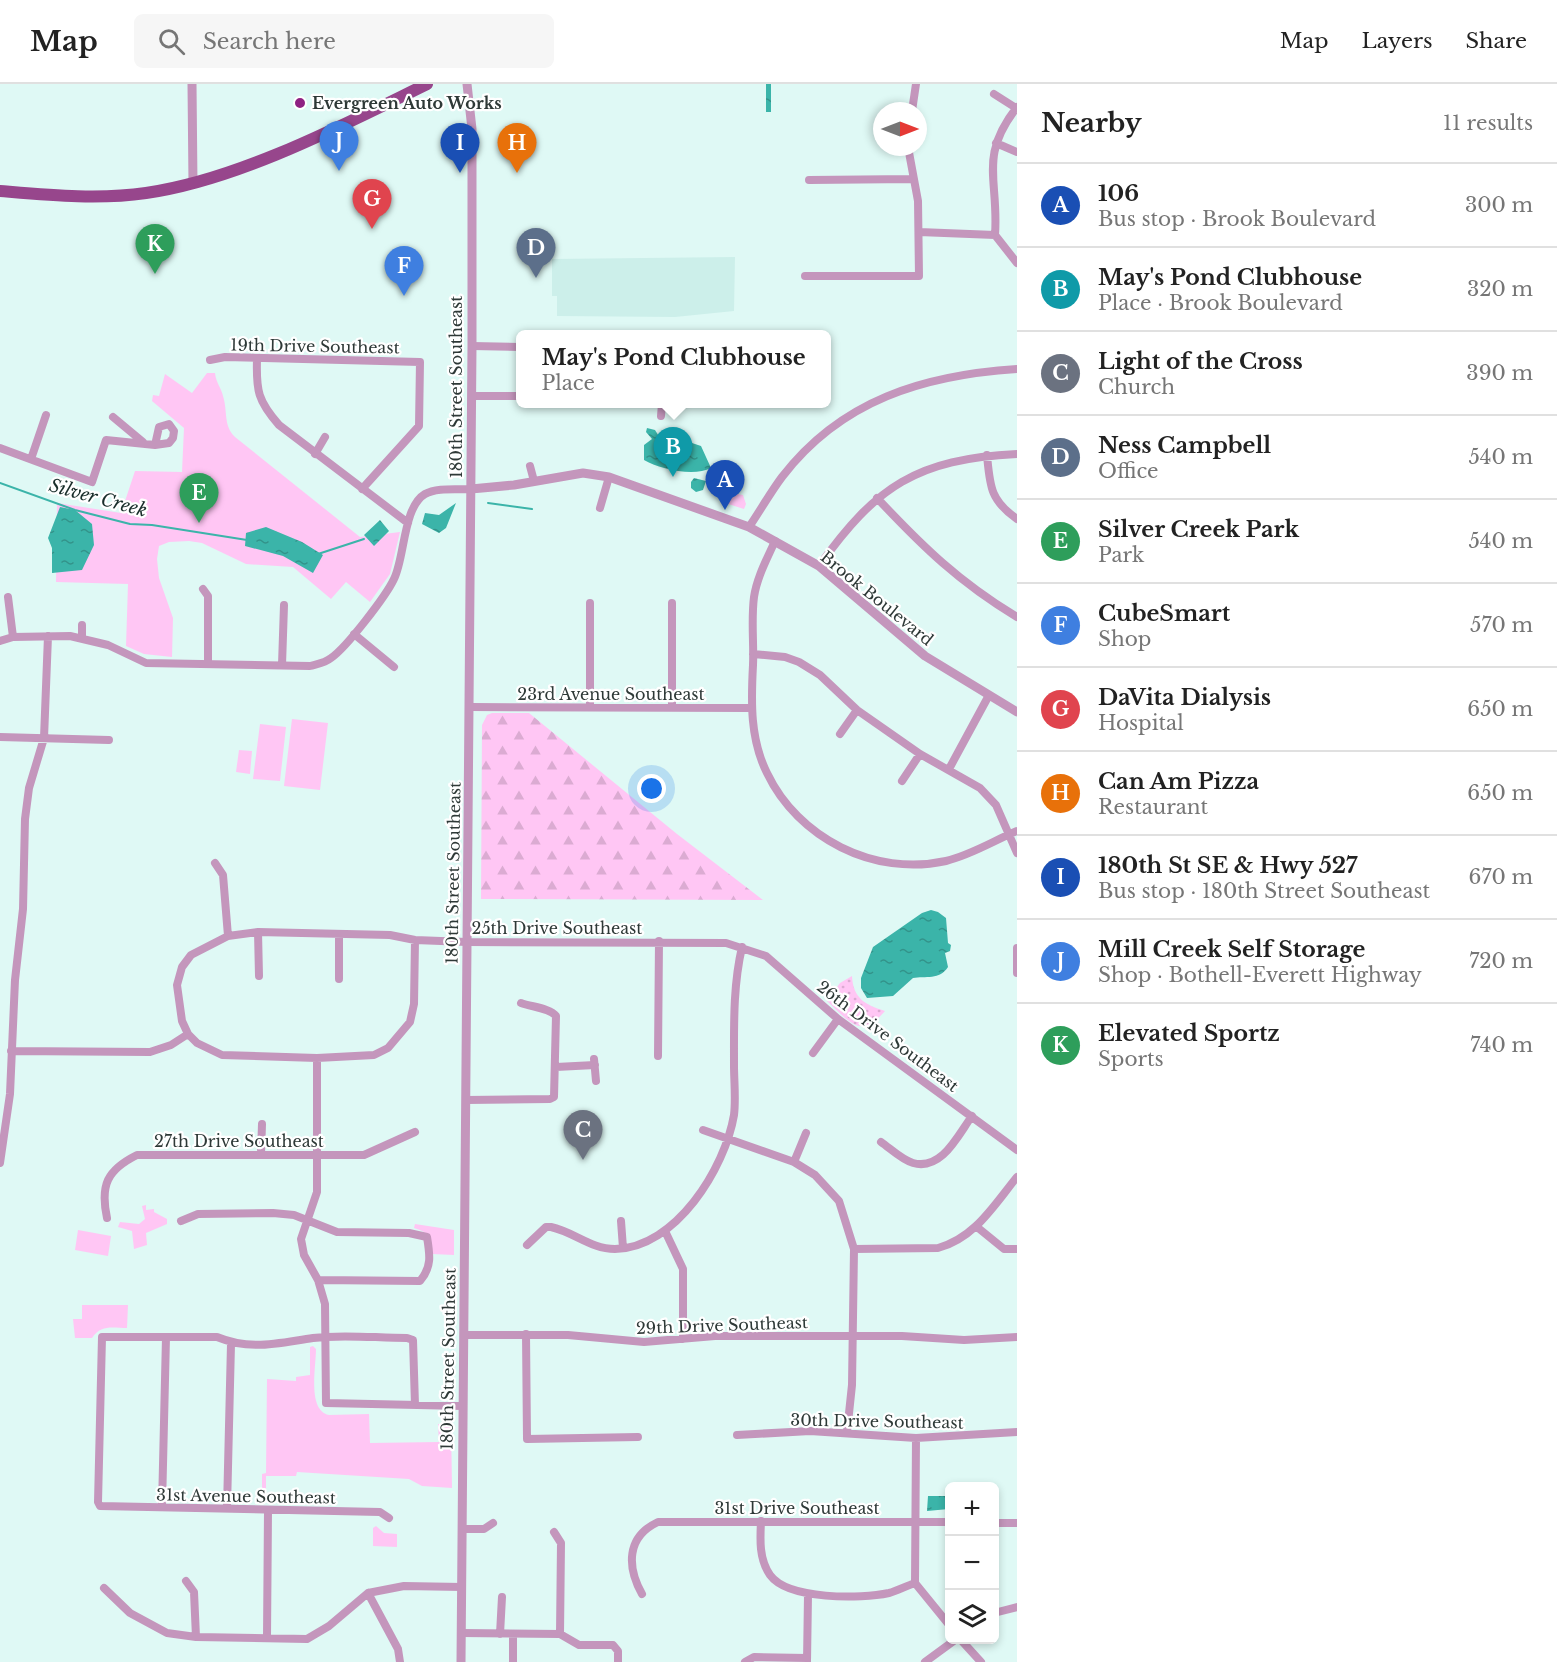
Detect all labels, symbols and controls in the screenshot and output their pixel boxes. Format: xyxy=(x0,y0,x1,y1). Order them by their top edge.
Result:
search box xyxy=(134,14,554,68)
text: Map xyxy=(30,24,98,59)
icon: search xyxy=(155,25,188,58)
text: Search here xyxy=(203,28,336,55)
text: Map xyxy=(1280,28,1329,54)
text: Layers xyxy=(1362,28,1433,54)
text: Share xyxy=(1466,28,1527,54)
place label: Evergreen Auto Works xyxy=(312,93,502,113)
marker: Evergreen Auto Works xyxy=(293,96,307,110)
north arrow xyxy=(873,102,927,156)
text: Nearby xyxy=(1041,107,1142,139)
text: 11 results xyxy=(1443,111,1533,135)
pin: J xyxy=(320,122,358,171)
pin: I xyxy=(440,124,480,173)
pin: H xyxy=(498,124,536,173)
pin: G xyxy=(352,180,392,229)
text: 106 xyxy=(1098,180,1139,207)
text: A xyxy=(1052,193,1069,217)
text: 300 m xyxy=(1465,193,1533,217)
text: Bus stop · Brook Boulevard xyxy=(1098,207,1376,231)
pin: K xyxy=(136,224,174,274)
pin: D xyxy=(516,228,556,278)
pin: F xyxy=(384,246,424,296)
text: May's Pond Clubhouse xyxy=(1098,264,1362,291)
text: B xyxy=(1053,277,1068,301)
text: 320 m xyxy=(1467,277,1533,301)
text: Place · Brook Boulevard xyxy=(1098,291,1343,315)
street label: 180th Street Southeast xyxy=(446,296,466,478)
popup xyxy=(516,330,831,408)
street label: 19th Drive Southeast xyxy=(230,335,400,357)
text: May's Pond Clubhouse xyxy=(541,344,806,371)
text: Light of the Cross xyxy=(1098,348,1303,375)
text: C xyxy=(1052,361,1069,385)
text: 390 m xyxy=(1466,361,1533,385)
text: Place xyxy=(541,371,595,395)
text: Church xyxy=(1098,375,1175,399)
pin: B xyxy=(654,428,692,477)
text: Ness Campbell xyxy=(1098,432,1271,459)
text: D xyxy=(1051,445,1070,469)
text: 540 m xyxy=(1468,445,1533,469)
text: Office xyxy=(1098,459,1159,483)
pin: A xyxy=(706,460,744,510)
water label: Silver Creek xyxy=(47,474,149,522)
pin: E xyxy=(180,474,218,523)
text: Silver Creek Park xyxy=(1098,516,1299,543)
text: E xyxy=(1053,529,1068,553)
text: 540 m xyxy=(1468,529,1533,553)
text: Park xyxy=(1098,543,1144,567)
street label: Brook Boulevard xyxy=(817,546,938,650)
text: CubeSmart xyxy=(1098,600,1230,627)
text: F xyxy=(1054,613,1067,637)
text: 570 m xyxy=(1470,613,1533,637)
text: Shop xyxy=(1098,627,1151,651)
street label: 23rd Avenue Southeast xyxy=(517,684,705,704)
text: DaVita Dialysis xyxy=(1098,684,1271,711)
text: G xyxy=(1052,697,1069,721)
text: 650 m xyxy=(1467,697,1533,721)
text: Hospital xyxy=(1098,711,1184,735)
text: Can Am Pizza xyxy=(1098,768,1259,795)
your location xyxy=(637,774,666,803)
text: H xyxy=(1051,781,1070,805)
text: 650 m xyxy=(1467,781,1533,805)
street label: 180th Street Southeast xyxy=(441,782,465,964)
text: Restaurant xyxy=(1098,795,1208,819)
text: 180th St SE & Hwy 527 xyxy=(1098,852,1357,879)
text: I xyxy=(1056,865,1065,889)
text: 670 m xyxy=(1469,865,1533,889)
text: Bus stop · 180th Street Southeast xyxy=(1098,879,1430,903)
street label: 25th Drive Southeast xyxy=(472,918,642,938)
text: Mill Creek Self Storage xyxy=(1098,936,1365,963)
text: J xyxy=(1056,949,1065,973)
text: 720 m xyxy=(1469,949,1533,973)
text: Shop · Bothell-Everett Highway xyxy=(1098,963,1422,987)
street label: 26th Drive Southeast xyxy=(813,976,963,1096)
text: Elevated Sportz xyxy=(1098,1020,1280,1047)
text: K xyxy=(1052,1033,1069,1057)
text: 740 m xyxy=(1470,1033,1533,1057)
text: Sports xyxy=(1098,1047,1164,1071)
pin: C xyxy=(564,1110,602,1160)
street label: 27th Drive Southeast xyxy=(154,1131,324,1151)
street label: 180th Street Southeast xyxy=(436,1268,460,1450)
street label: 29th Drive Southeast xyxy=(636,1312,808,1338)
street label: 30th Drive Southeast xyxy=(790,1409,964,1433)
map controls xyxy=(945,1482,999,1644)
button: + xyxy=(945,1482,999,1536)
street label: 31st Avenue Southeast xyxy=(156,1484,336,1508)
street label: 31st Drive Southeast xyxy=(714,1498,880,1518)
button: − xyxy=(945,1536,999,1590)
button: layers xyxy=(945,1590,999,1644)

